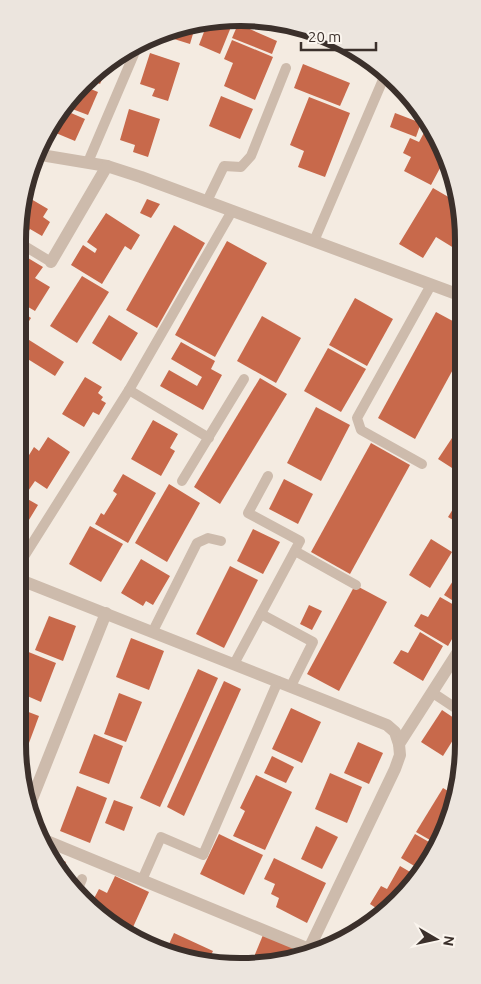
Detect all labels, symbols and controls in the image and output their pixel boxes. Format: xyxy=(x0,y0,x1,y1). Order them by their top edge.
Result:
scale bar xyxy=(301,20,376,52)
text: 20 m xyxy=(308,28,341,45)
north arrow xyxy=(411,914,461,964)
text: N xyxy=(440,935,458,947)

